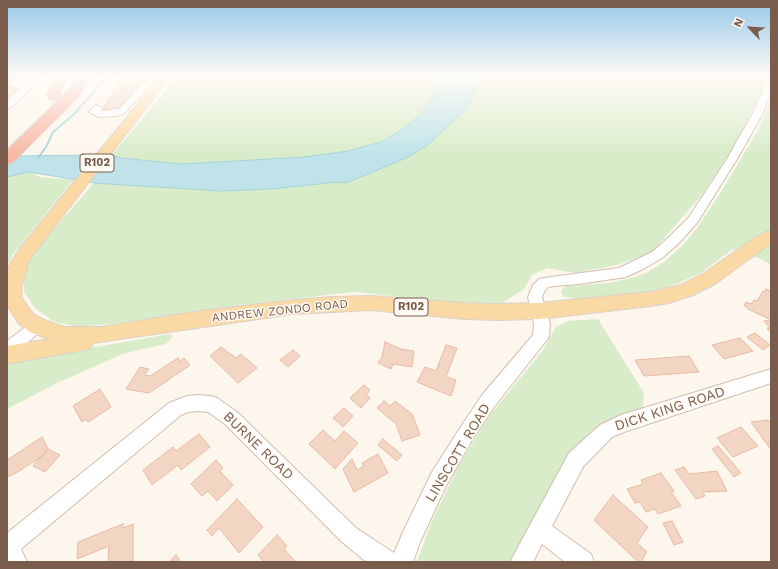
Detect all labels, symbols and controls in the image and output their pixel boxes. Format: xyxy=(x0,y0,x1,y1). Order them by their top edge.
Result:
north arrow xyxy=(730,8,770,48)
text: N xyxy=(731,16,746,29)
road number: R102 xyxy=(80,154,114,172)
street label: ANDREW ZONDO ROAD xyxy=(211,297,349,325)
road number: R102 xyxy=(394,298,428,316)
street label: DICK KING ROAD xyxy=(613,383,727,435)
street label: LINSCOTT ROAD xyxy=(422,401,494,505)
street label: BURNE ROAD xyxy=(219,408,297,484)

